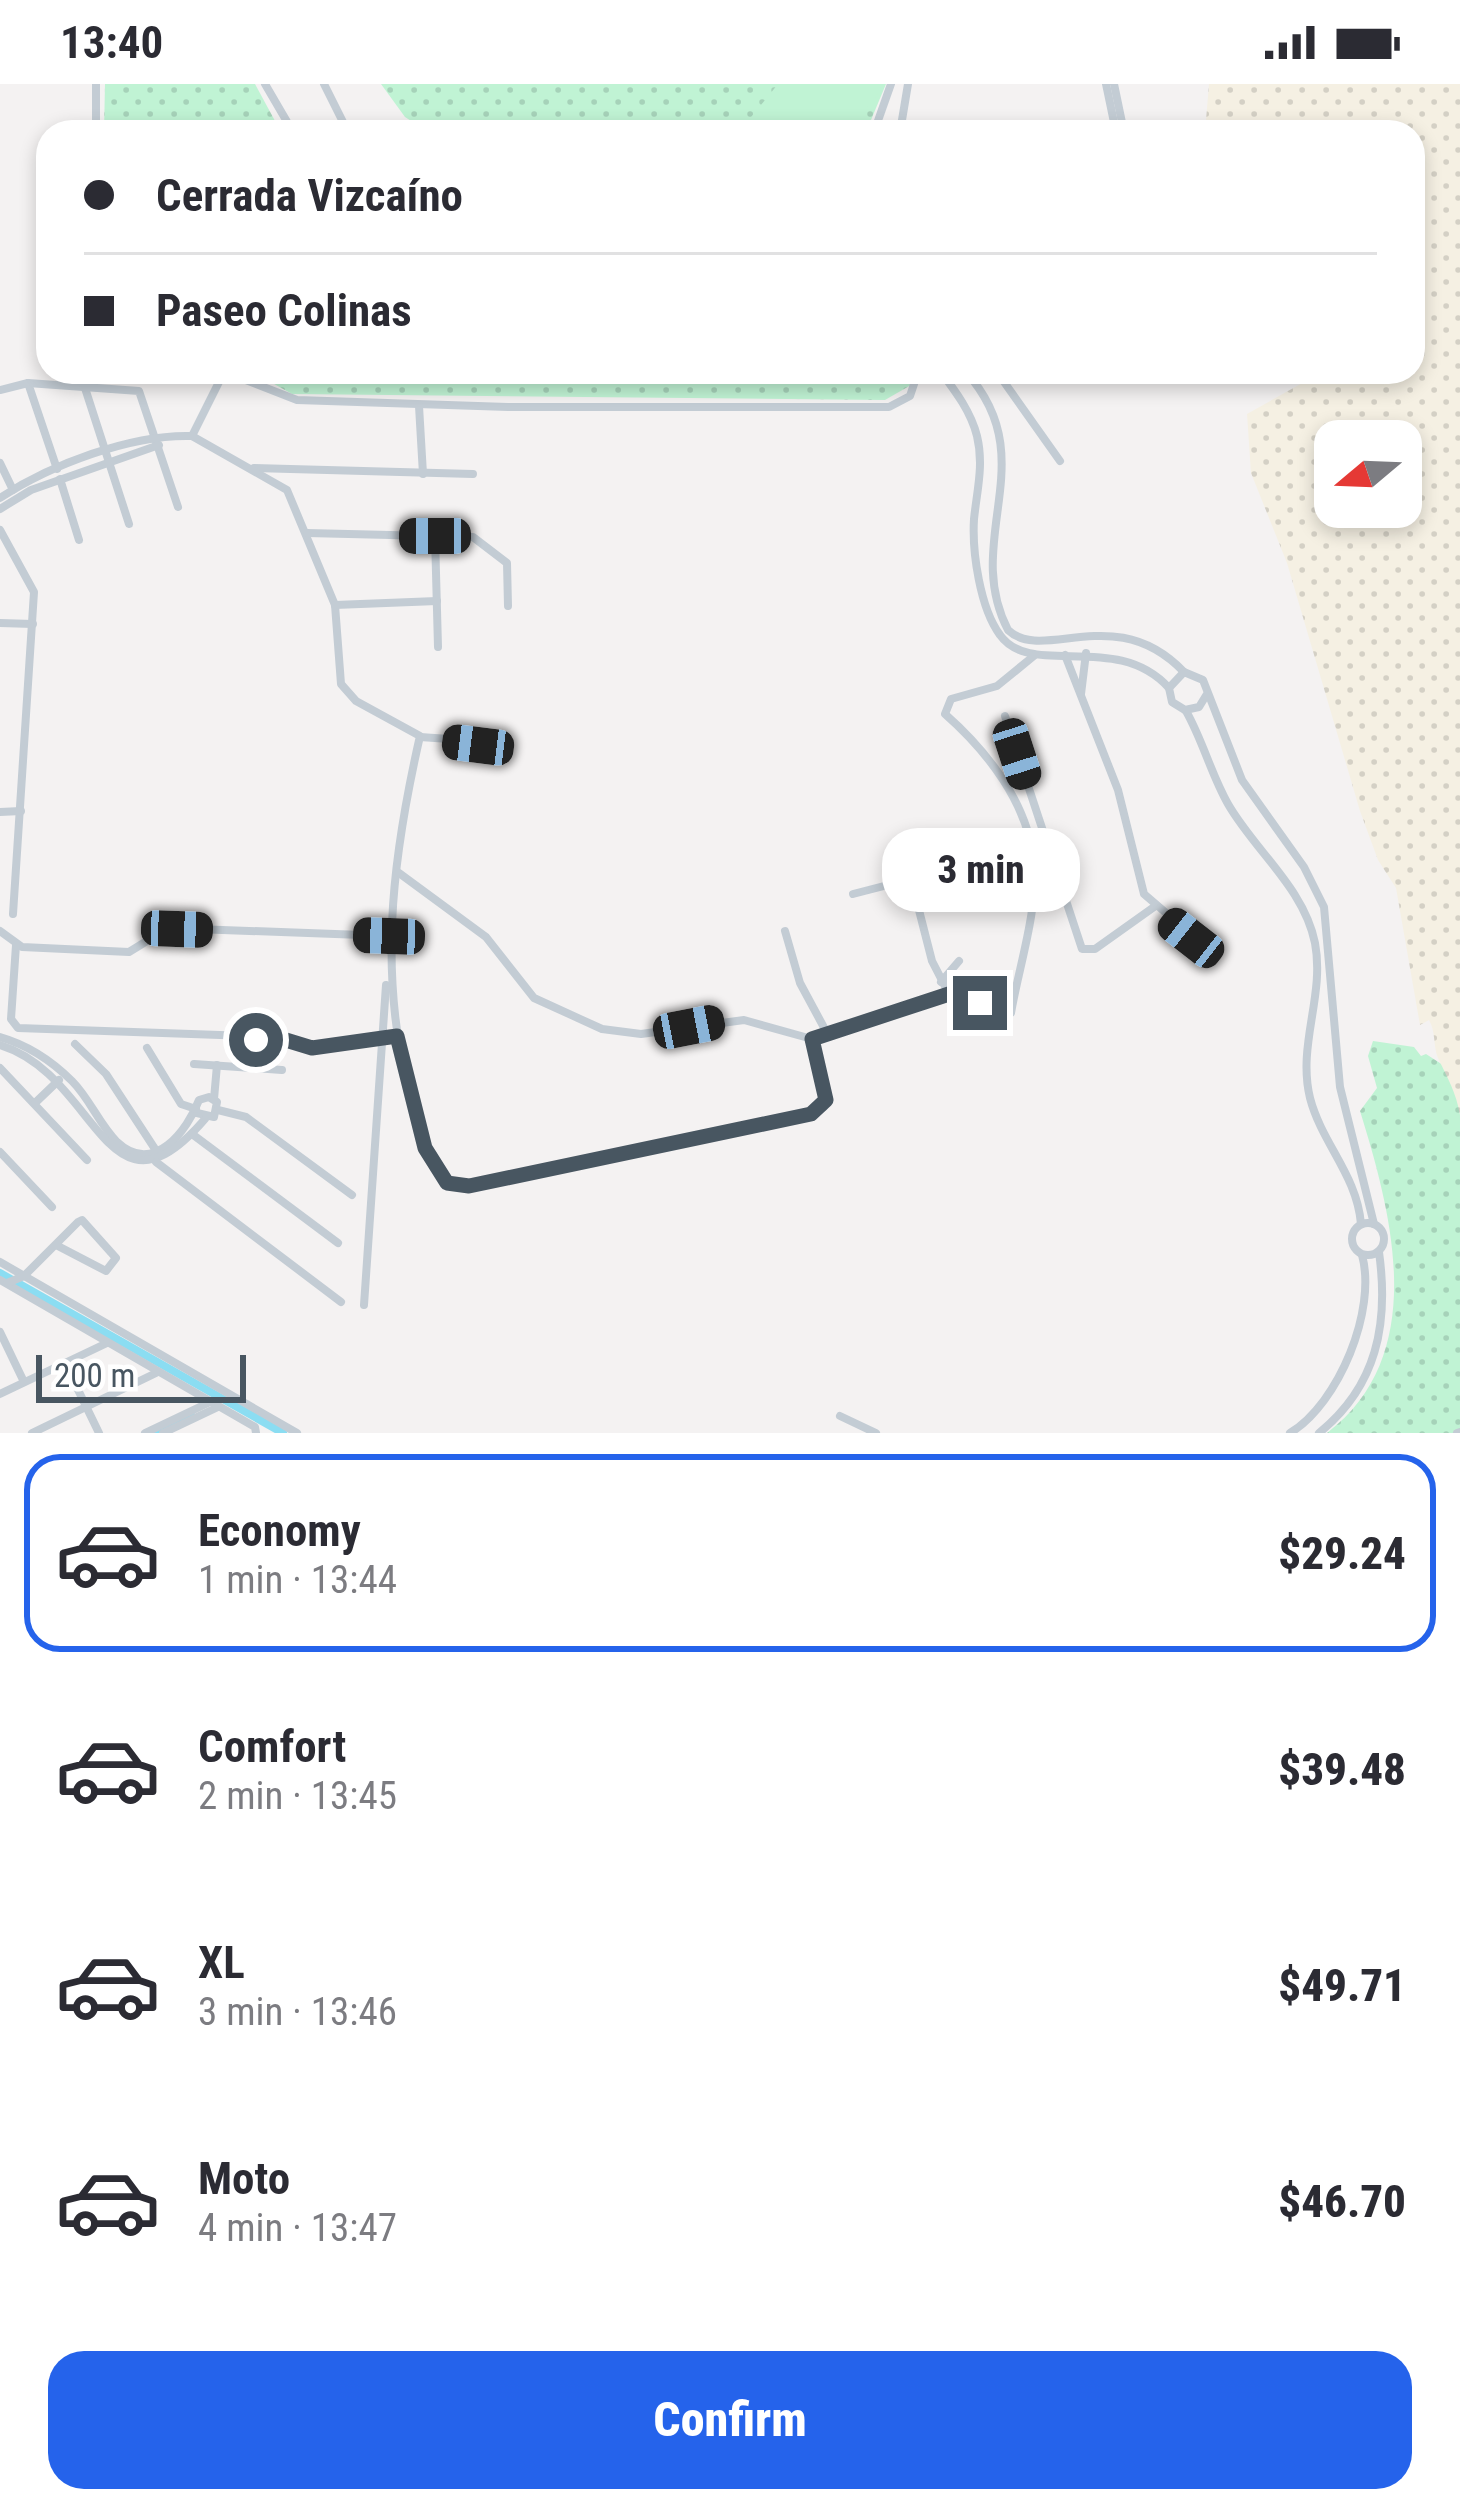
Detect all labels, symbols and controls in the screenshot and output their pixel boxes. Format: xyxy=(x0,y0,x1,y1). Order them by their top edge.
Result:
text: 13:40 xyxy=(60,16,163,69)
text: Cerrada Vizcaíno xyxy=(156,169,463,222)
text: Paseo Colinas xyxy=(156,284,412,337)
north arrow xyxy=(1314,420,1422,528)
map controls xyxy=(1314,420,1422,528)
car xyxy=(399,518,471,554)
car xyxy=(989,714,1045,794)
car xyxy=(440,723,516,767)
callout: 3 min xyxy=(881,829,1079,913)
text: 3 min xyxy=(938,847,1024,893)
car xyxy=(1152,902,1230,974)
car xyxy=(140,910,214,948)
car xyxy=(352,917,426,955)
route end xyxy=(953,976,1007,1030)
car xyxy=(650,1002,728,1052)
route start xyxy=(229,1013,283,1067)
scale bar xyxy=(36,1349,246,1402)
text: 200 m xyxy=(54,1356,135,1395)
icon: car xyxy=(54,1499,162,1607)
text: Economy xyxy=(198,1504,361,1557)
text: $29.24 xyxy=(1278,1527,1406,1580)
text: 1 min · 13:44 xyxy=(198,1557,397,1603)
icon: car xyxy=(54,1715,162,1823)
text: Comfort xyxy=(198,1720,346,1773)
text: $39.48 xyxy=(1278,1743,1406,1796)
text: 2 min · 13:45 xyxy=(198,1773,397,1819)
icon: car xyxy=(54,1931,162,2039)
text: XL xyxy=(198,1936,245,1989)
text: $49.71 xyxy=(1278,1959,1406,2012)
text: 3 min · 13:46 xyxy=(198,1989,397,2035)
icon: car xyxy=(54,2147,162,2255)
text: Moto xyxy=(198,2152,290,2205)
text: $46.70 xyxy=(1278,2175,1406,2228)
text: 4 min · 13:47 xyxy=(198,2205,397,2251)
button: Confirm xyxy=(48,2351,1412,2489)

